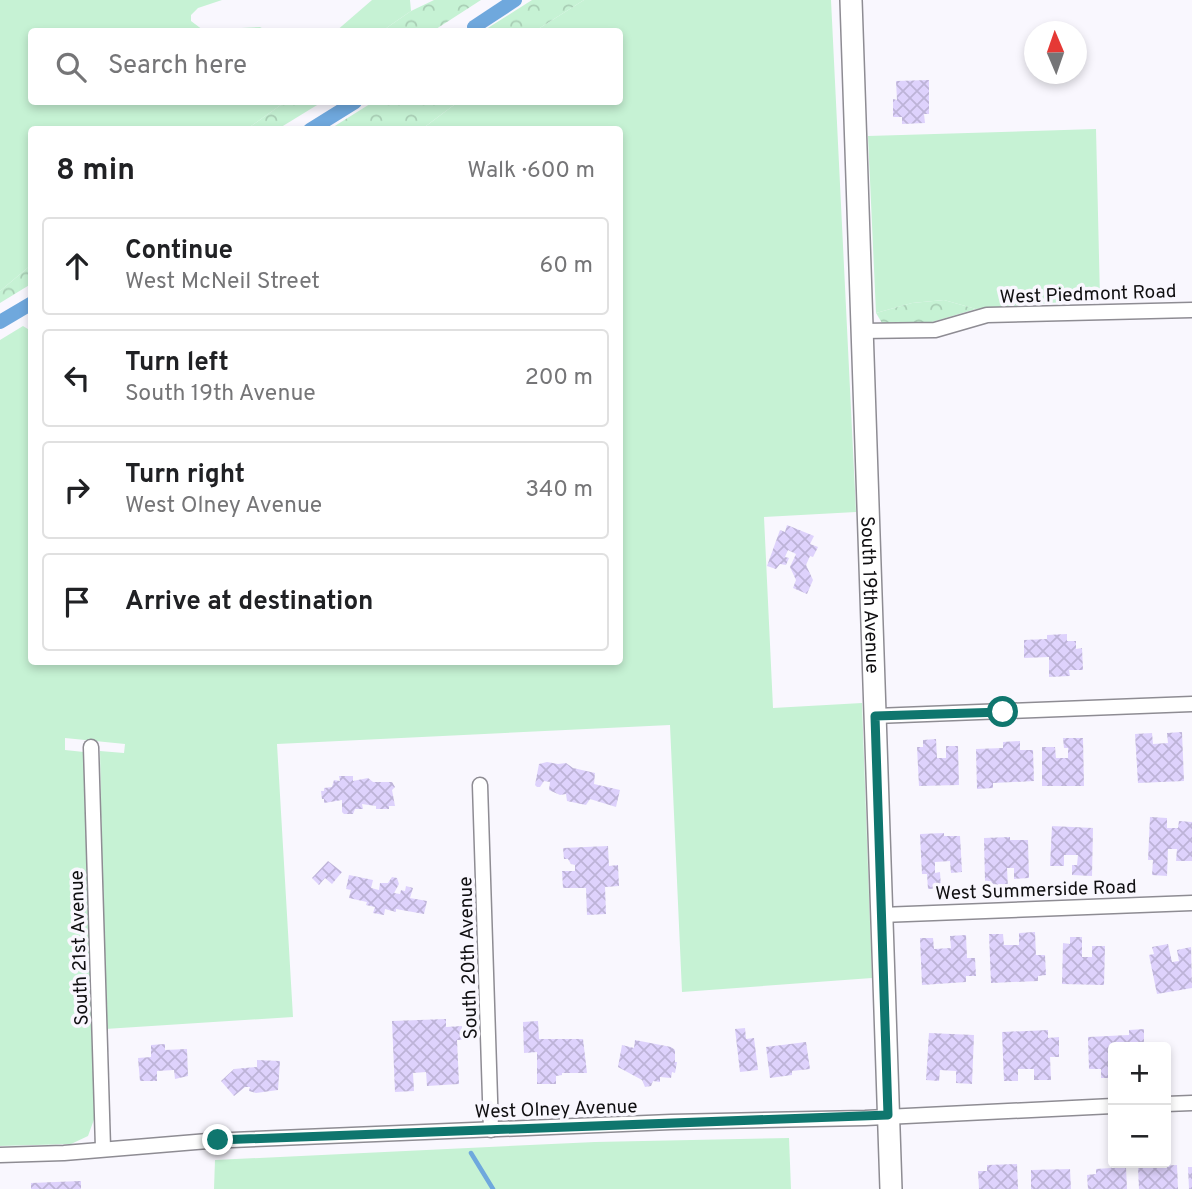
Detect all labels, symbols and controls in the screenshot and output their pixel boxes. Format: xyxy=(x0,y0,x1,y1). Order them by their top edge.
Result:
north arrow xyxy=(1024,21,1087,84)
search box xyxy=(28,28,623,105)
icon: search xyxy=(52,48,90,86)
text: Search here xyxy=(108,50,247,83)
text: 8 min xyxy=(56,153,135,190)
text: Walk · 600 m xyxy=(467,157,595,186)
text: Continue xyxy=(125,235,233,268)
icon: ahead xyxy=(58,247,96,285)
text: 60 m xyxy=(540,252,593,281)
text: West McNeil Street xyxy=(125,268,320,297)
street label: West Piedmont Road xyxy=(999,280,1177,310)
text: Turn left xyxy=(125,347,229,380)
icon: left xyxy=(58,359,96,397)
text: 200 m xyxy=(525,364,593,393)
text: South 19th Avenue xyxy=(125,380,316,409)
text: Turn right xyxy=(125,459,245,492)
icon: right xyxy=(58,471,96,509)
text: 340 m xyxy=(525,476,593,505)
text: West Olney Avenue xyxy=(125,492,322,521)
street label: South 19th Avenue xyxy=(854,516,884,674)
icon: arrive xyxy=(58,583,96,621)
text: Arrive at destination xyxy=(125,586,373,619)
route start xyxy=(987,696,1018,727)
street label: South 21st Avenue xyxy=(65,870,95,1026)
street label: West Summerside Road xyxy=(935,875,1137,907)
street label: South 20th Avenue xyxy=(454,876,484,1040)
map controls xyxy=(1108,1042,1171,1168)
button: + xyxy=(1108,1042,1171,1105)
street label: West Olney Avenue xyxy=(474,1095,638,1125)
button: − xyxy=(1108,1105,1171,1168)
route end xyxy=(202,1124,233,1155)

